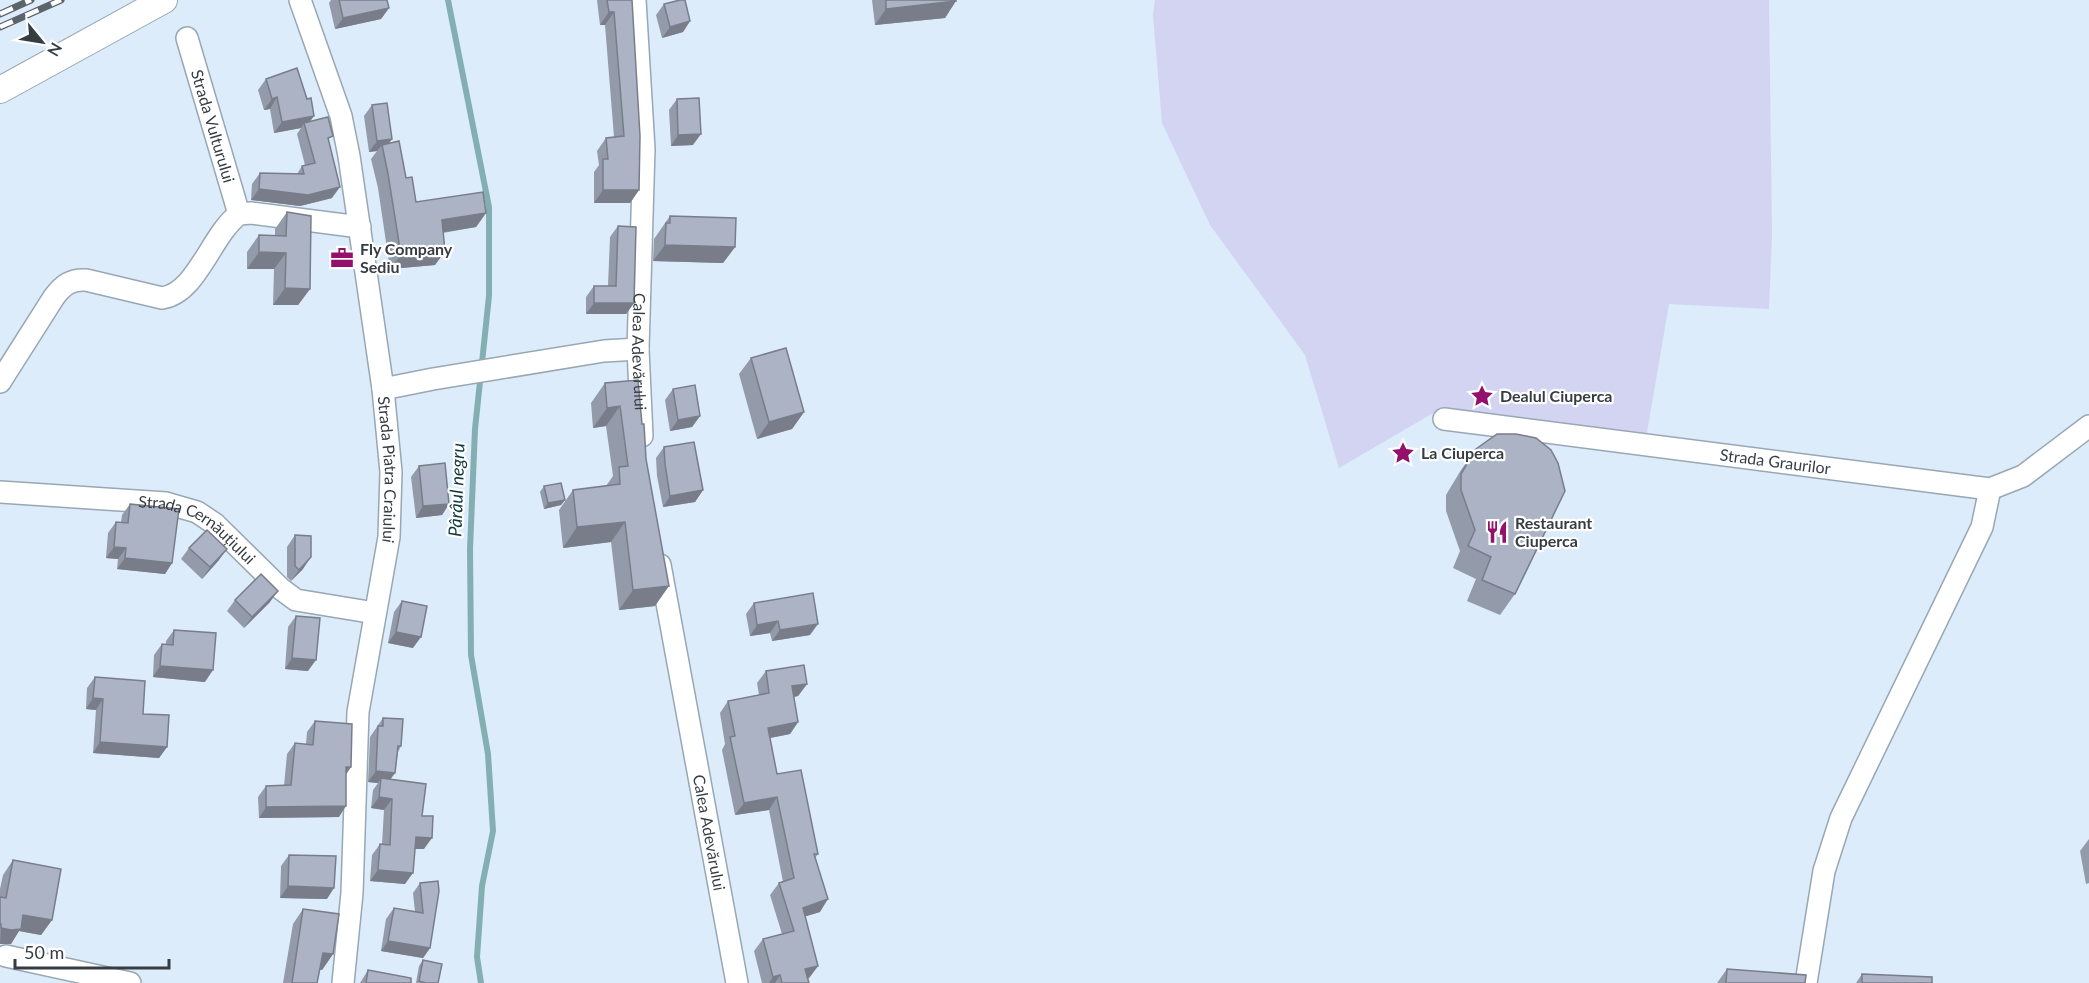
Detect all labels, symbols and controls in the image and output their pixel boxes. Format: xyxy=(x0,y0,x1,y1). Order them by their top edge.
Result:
north arrow xyxy=(12,12,72,72)
text: N xyxy=(44,40,67,60)
street label: Strada Vulturului xyxy=(188,67,239,185)
place label: Fly Company Sediu xyxy=(360,239,453,276)
office icon: Fly Company Sediu xyxy=(329,245,355,271)
street label: Calea Adevărului xyxy=(629,293,651,411)
place icon: Dealul Ciuperca xyxy=(1469,383,1495,409)
place label: Dealul Ciuperca xyxy=(1500,386,1612,405)
street label: Strada Piatra Craiului xyxy=(375,395,401,545)
place icon: La Ciuperca xyxy=(1390,440,1416,466)
water label: Pârâul negru xyxy=(443,443,469,537)
place label: La Ciuperca xyxy=(1421,443,1504,462)
street label: Strada Graurilor xyxy=(1719,444,1832,477)
street label: Strada Cernăuțiului xyxy=(138,491,260,568)
place label: Restaurant Ciuperca xyxy=(1515,513,1592,550)
restaurant icon: Restaurant Ciuperca xyxy=(1484,519,1510,545)
street label: Calea Adevărului xyxy=(690,773,730,892)
scale bar xyxy=(15,932,170,970)
text: 50 m xyxy=(24,941,64,963)

